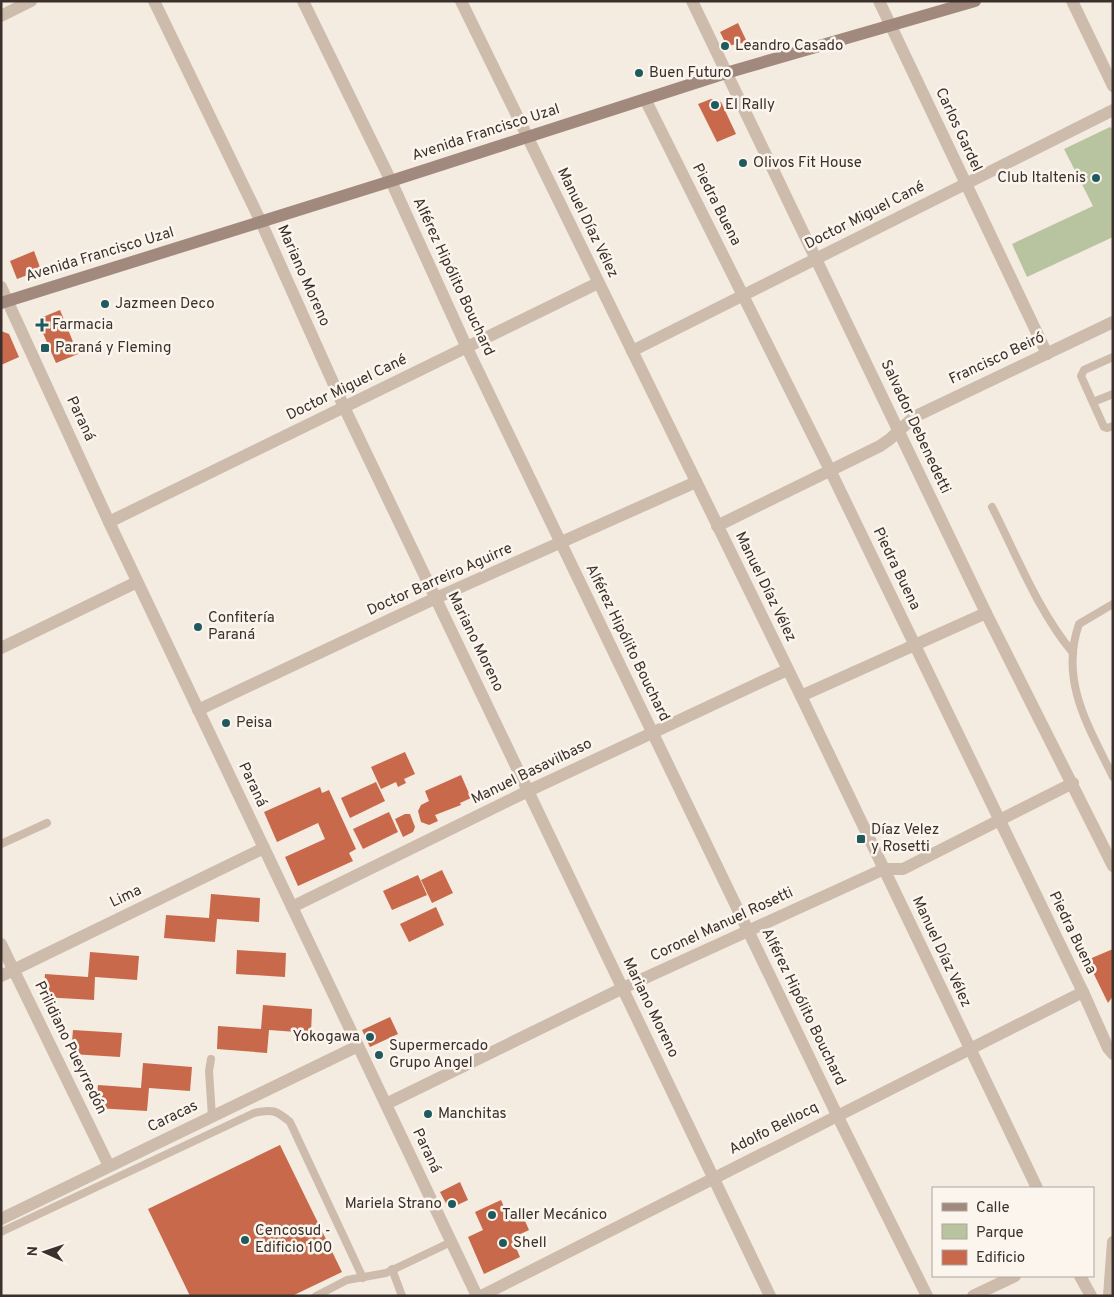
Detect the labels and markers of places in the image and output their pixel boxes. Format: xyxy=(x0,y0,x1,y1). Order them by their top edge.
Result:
place label: Leandro Casado xyxy=(735,37,843,56)
marker: Leandro Casado xyxy=(719,40,731,52)
place label: Buen Futuro xyxy=(649,64,731,83)
marker: Buen Futuro xyxy=(633,67,645,79)
place label: El Rally xyxy=(725,96,775,115)
marker: El Rally xyxy=(709,99,721,111)
place label: Olivos Fit House xyxy=(753,154,862,173)
marker: Olivos Fit House xyxy=(737,157,749,169)
place label: Club Italtenis xyxy=(997,169,1086,188)
marker: Club Italtenis xyxy=(1090,172,1102,184)
place label: Jazmeen Deco xyxy=(115,295,215,314)
marker: Jazmeen Deco xyxy=(99,298,111,310)
place label: Farmacia xyxy=(52,316,113,335)
marker: Farmacia xyxy=(36,319,48,331)
place label: Paraná y Fleming xyxy=(55,339,171,358)
marker: Paraná y Fleming xyxy=(39,342,51,354)
place label: Confitería Paraná xyxy=(208,609,275,645)
marker: Confitería Paraná xyxy=(192,621,204,633)
place label: Peisa xyxy=(236,714,272,733)
marker: Peisa xyxy=(220,717,232,729)
place label: Díaz Velez y Rosetti xyxy=(871,821,939,857)
marker: Díaz Velez y Rosetti xyxy=(855,833,867,845)
place label: Yokogawa xyxy=(293,1028,360,1047)
marker: Yokogawa xyxy=(364,1031,376,1043)
place label: Supermercado Grupo Angel xyxy=(389,1037,488,1073)
marker: Supermercado Grupo Angel xyxy=(373,1049,385,1061)
place label: Manchitas xyxy=(438,1105,507,1124)
marker: Manchitas xyxy=(422,1108,434,1120)
place label: Mariela Strano xyxy=(345,1195,442,1214)
marker: Mariela Strano xyxy=(446,1198,458,1210)
place label: Taller Mecánico xyxy=(502,1206,607,1225)
marker: Taller Mecánico xyxy=(486,1209,498,1221)
place label: Cencosud - Edificio 100 xyxy=(255,1222,332,1258)
marker: Cencosud - Edificio 100 xyxy=(239,1234,251,1246)
place label: Shell xyxy=(513,1234,547,1253)
marker: Shell xyxy=(497,1237,509,1249)

